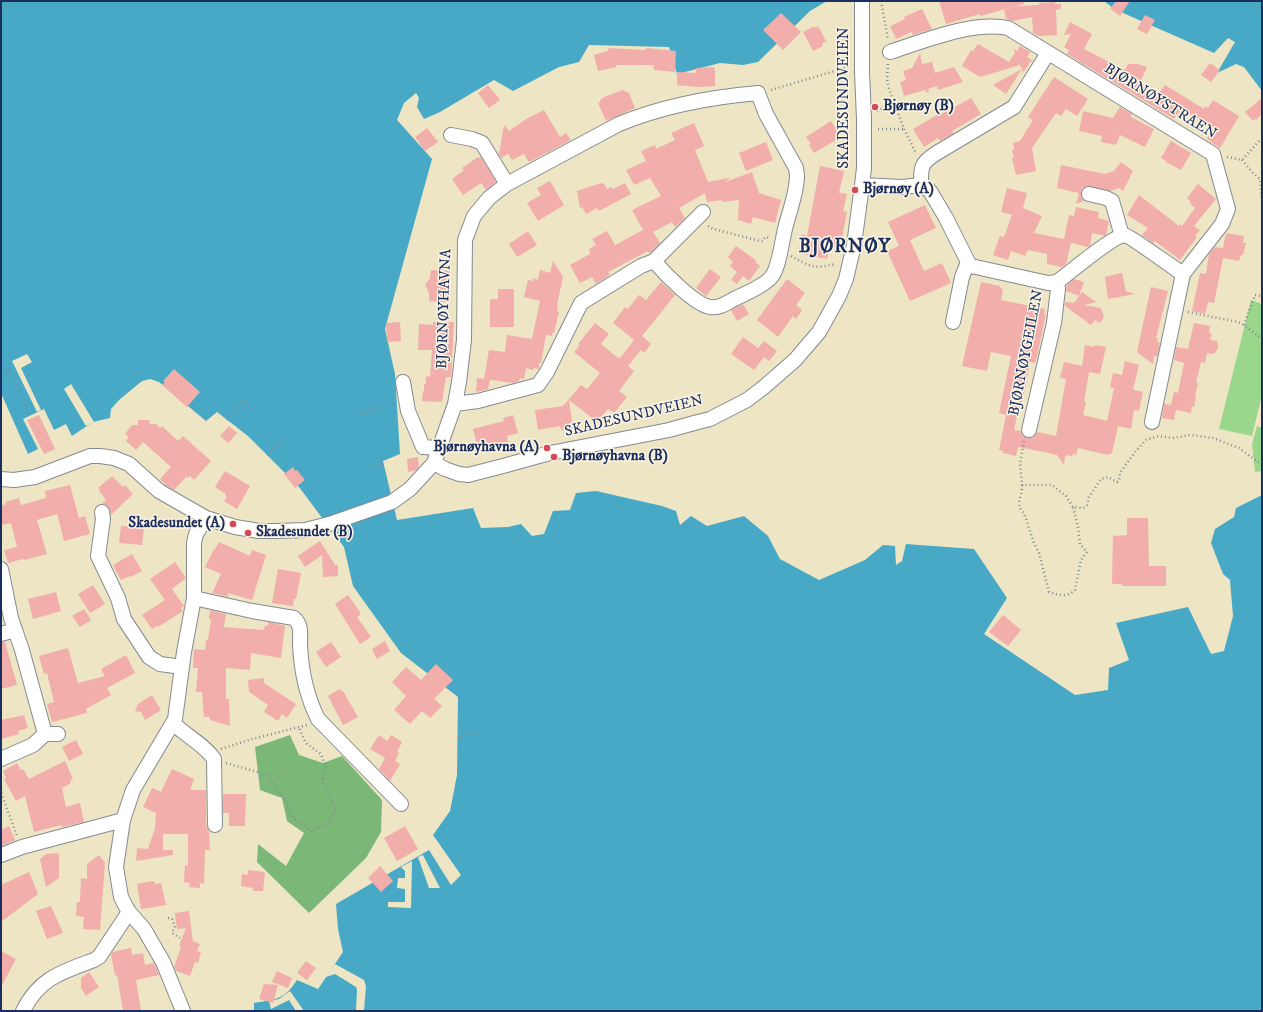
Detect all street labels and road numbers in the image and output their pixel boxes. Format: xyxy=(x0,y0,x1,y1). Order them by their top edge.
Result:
street label: SKADESUNDVEIEN xyxy=(836,27,854,169)
street label: BJØRNØYSTRAEN xyxy=(1100,60,1220,144)
street label: BJØRNØYHAVNA xyxy=(434,249,456,369)
street label: BJØRNØYGEILEN xyxy=(1006,288,1048,418)
street label: SKADESUNDVEIEN xyxy=(563,392,705,442)

